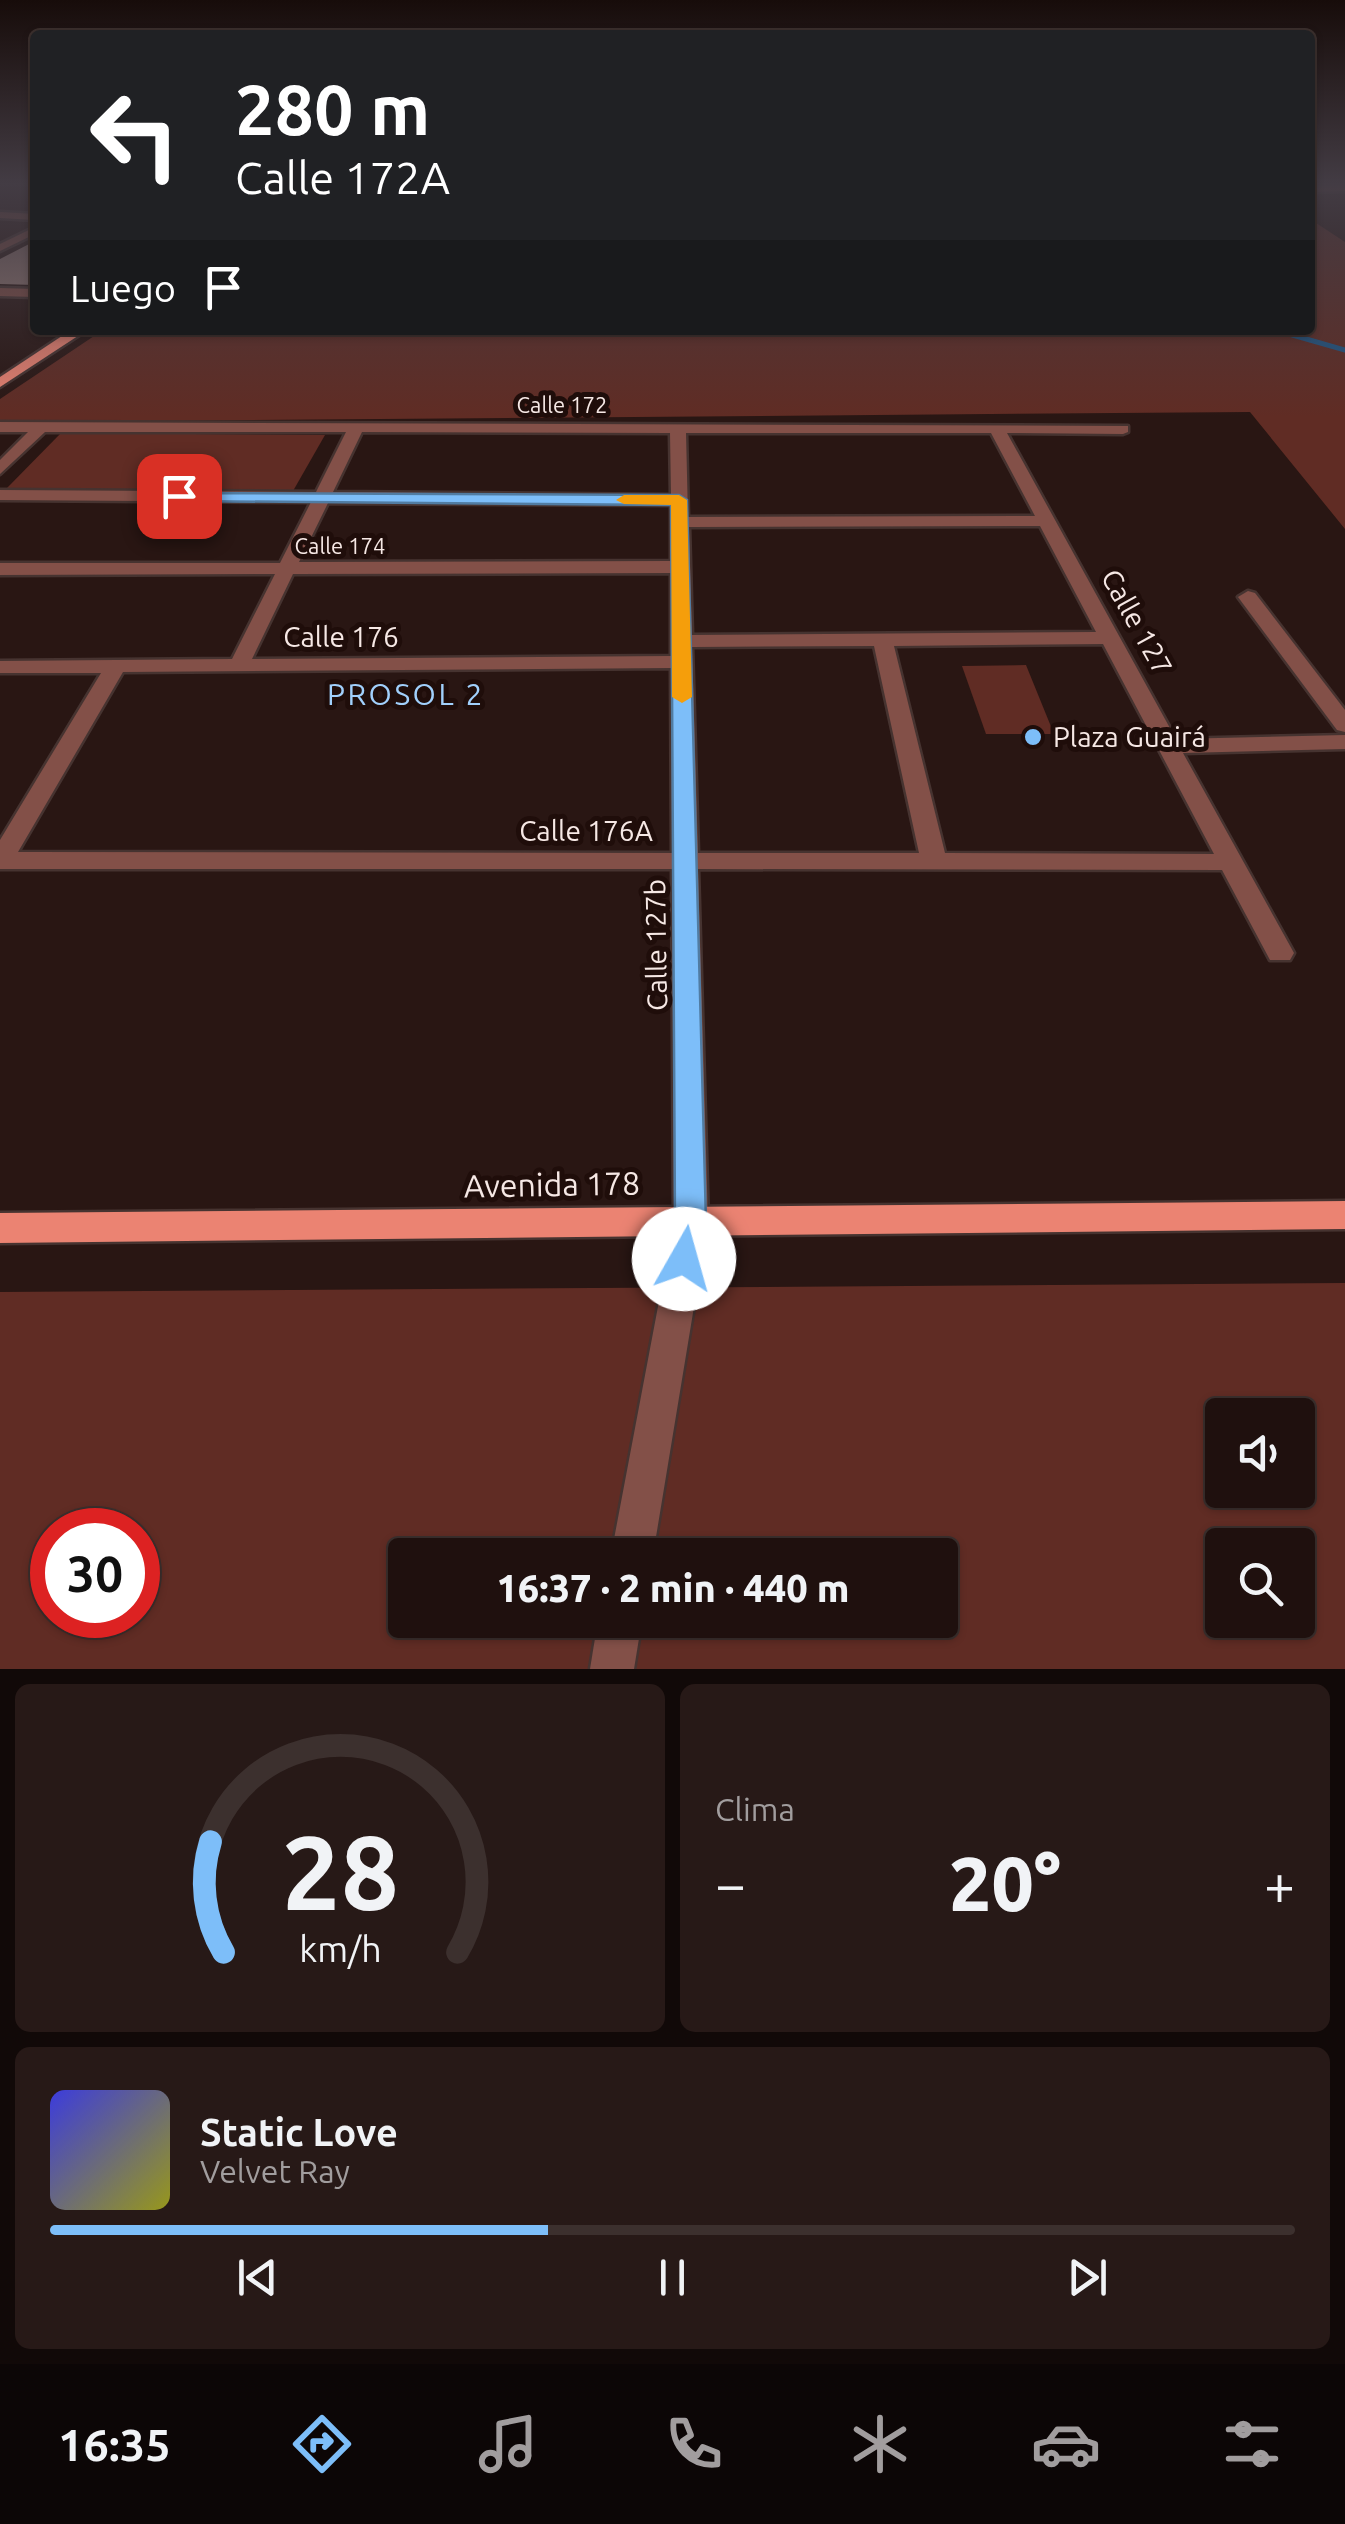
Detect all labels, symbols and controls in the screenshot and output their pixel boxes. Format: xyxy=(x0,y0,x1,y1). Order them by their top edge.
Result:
icon: left xyxy=(70,70,200,200)
text: 280 m xyxy=(235,70,430,148)
text: Calle 172A xyxy=(235,152,450,203)
icon: arrive xyxy=(196,260,251,315)
text: Luego xyxy=(70,267,176,309)
street label: Calle 172 xyxy=(517,392,607,417)
pin xyxy=(137,454,222,539)
icon: arrive xyxy=(152,469,207,524)
street label: Calle 174 xyxy=(295,533,385,558)
street label: Calle 127 xyxy=(1096,564,1179,680)
street label: Calle 176 xyxy=(283,621,399,652)
district label: PROSOL 2 xyxy=(327,677,485,711)
place label: Plaza Guairá xyxy=(1053,721,1206,752)
marker: Plaza Guairá xyxy=(1022,726,1044,748)
street label: Calle 176A xyxy=(519,815,653,846)
street label: Calle 127b xyxy=(639,879,672,1011)
street label: Avenida 178 xyxy=(464,1164,640,1204)
position arrow xyxy=(632,1207,736,1311)
map controls xyxy=(1205,1398,1315,1638)
button: sound xyxy=(1205,1398,1315,1508)
speed limit sign: 30 xyxy=(30,1508,160,1638)
button: search xyxy=(1205,1528,1315,1638)
text: 16:37 · 2 min · 440 m xyxy=(496,1567,850,1609)
text: Clima xyxy=(715,1791,795,1827)
text: 28 xyxy=(281,1813,399,1930)
text: 20° xyxy=(949,1841,1061,1925)
text: − xyxy=(715,1853,746,1914)
text: + xyxy=(1264,1853,1295,1914)
text: km/h xyxy=(299,1929,381,1969)
text: Static Love xyxy=(200,2111,398,2153)
text: Velvet Ray xyxy=(200,2153,350,2189)
icon: previous xyxy=(230,2250,285,2305)
icon: pause xyxy=(645,2250,700,2305)
icon: next xyxy=(1060,2250,1115,2305)
icon: directions xyxy=(287,2409,357,2479)
icon: music xyxy=(473,2409,543,2479)
icon: phone xyxy=(659,2409,729,2479)
icon: climate xyxy=(845,2409,915,2479)
icon: car xyxy=(1031,2409,1101,2479)
icon: filters xyxy=(1217,2409,1287,2479)
text: 16:35 xyxy=(58,2419,171,2470)

